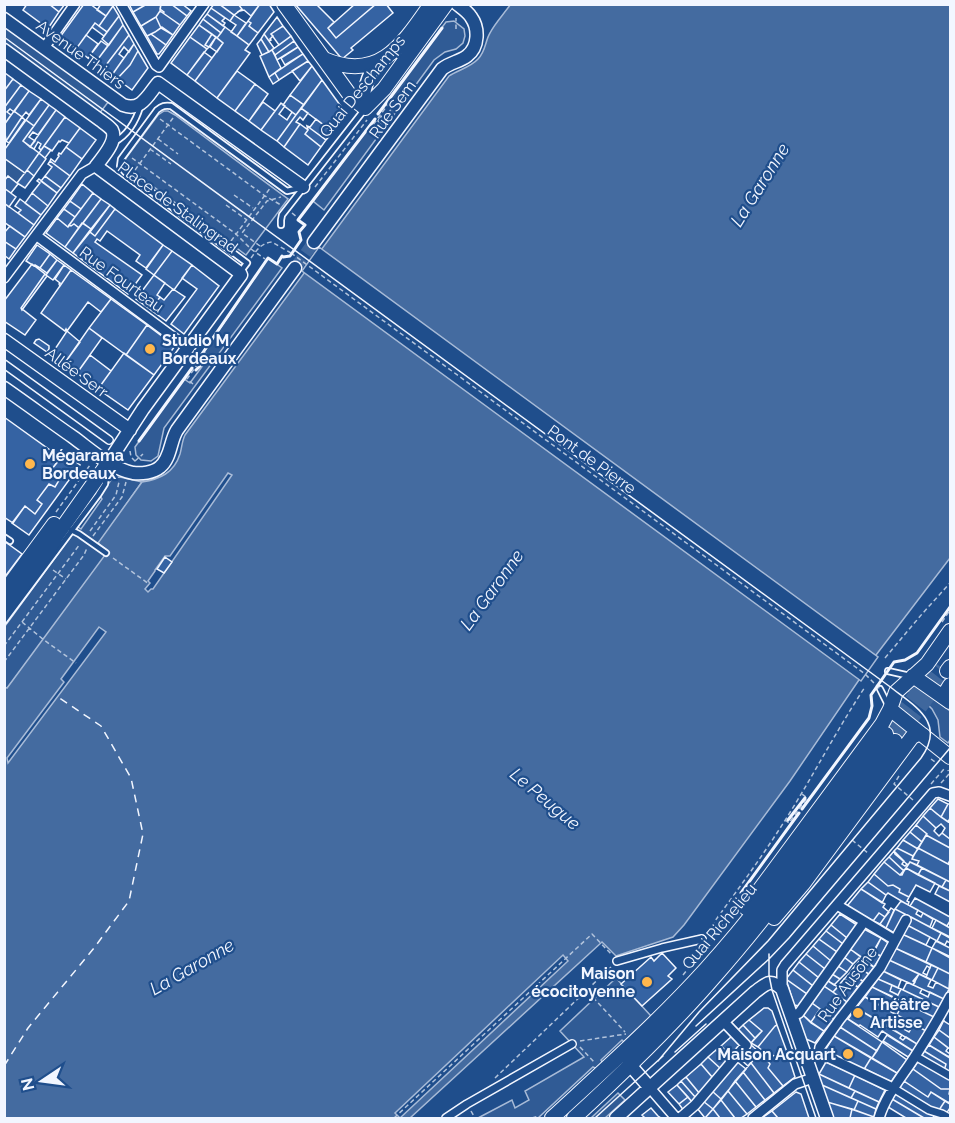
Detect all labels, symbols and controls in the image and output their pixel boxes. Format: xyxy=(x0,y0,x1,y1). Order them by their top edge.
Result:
street label: Avenue Thiers xyxy=(33,16,129,93)
street label: Quai Deschamps xyxy=(316,31,409,141)
street label: Rue Sem xyxy=(365,77,420,142)
water label: La Garonne xyxy=(726,139,794,230)
street label: Place de Stalingrad xyxy=(114,158,241,257)
street label: Rue Fourteau xyxy=(76,242,168,316)
place label: Studio M Bordeaux xyxy=(162,331,237,368)
marker: Studio M Bordeaux xyxy=(143,342,157,356)
street label: Allée Serr xyxy=(42,343,112,402)
street label: Pont de Pierre xyxy=(544,421,640,498)
place label: Mégarama Bordeaux xyxy=(42,446,124,483)
marker: Mégarama Bordeaux xyxy=(23,457,37,471)
water label: La Garonne xyxy=(455,545,528,634)
water label: Le Peugue xyxy=(506,763,585,834)
street label: Quai Richelieu xyxy=(678,880,761,973)
water label: La Garonne xyxy=(146,934,238,999)
street label: Rue Ausone xyxy=(814,943,881,1026)
place label: Maison écocitoyenne xyxy=(531,964,635,1001)
marker: Maison écocitoyenne xyxy=(640,975,654,989)
place label: Théâtre Artisse xyxy=(870,995,930,1032)
marker: Théâtre Artisse xyxy=(851,1006,865,1020)
place label: Maison Acquart xyxy=(717,1045,836,1064)
marker: Maison Acquart xyxy=(841,1047,855,1061)
north arrow xyxy=(12,1051,72,1111)
text: N xyxy=(17,1076,39,1092)

